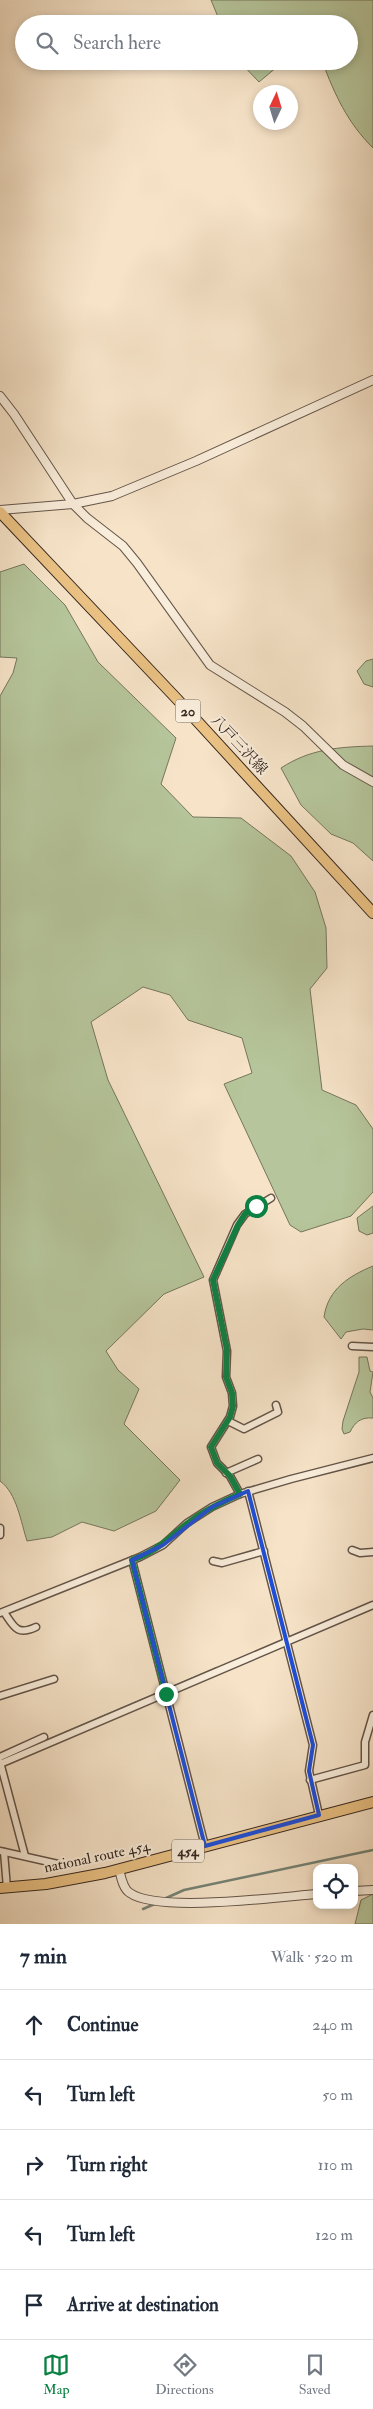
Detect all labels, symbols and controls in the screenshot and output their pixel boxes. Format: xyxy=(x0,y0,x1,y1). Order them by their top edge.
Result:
search box xyxy=(15,15,358,70)
icon: search xyxy=(33,29,61,57)
text: Search here xyxy=(73,31,161,55)
north arrow xyxy=(253,85,298,130)
road number: 20 xyxy=(176,699,200,722)
street label: 八戸三沢線 xyxy=(206,711,272,779)
route start xyxy=(245,1195,268,1218)
route end xyxy=(155,1683,178,1706)
street label: national route 454 xyxy=(42,1836,153,1878)
road number: 454 xyxy=(172,1840,204,1862)
map controls xyxy=(313,1864,358,1909)
button: locate xyxy=(313,1864,358,1909)
text: 7 min xyxy=(20,1943,67,1970)
text: Walk · 520 m xyxy=(271,1947,353,1967)
icon: ahead xyxy=(20,2011,48,2039)
text: Continue xyxy=(67,2013,138,2037)
text: 240 m xyxy=(312,2015,353,2035)
icon: left xyxy=(20,2081,48,2109)
text: Turn left xyxy=(67,2083,135,2107)
text: 50 m xyxy=(322,2085,353,2105)
icon: right xyxy=(20,2151,48,2179)
text: Turn right xyxy=(67,2153,147,2177)
text: 110 m xyxy=(318,2155,353,2175)
icon: left xyxy=(20,2221,48,2249)
text: Turn left xyxy=(67,2223,135,2247)
text: 120 m xyxy=(315,2225,353,2245)
icon: arrive xyxy=(20,2291,48,2319)
text: Arrive at destination xyxy=(67,2293,219,2317)
tab: Map xyxy=(42,2351,70,2398)
tab: Directions xyxy=(155,2351,214,2398)
tab: Saved xyxy=(299,2351,331,2398)

